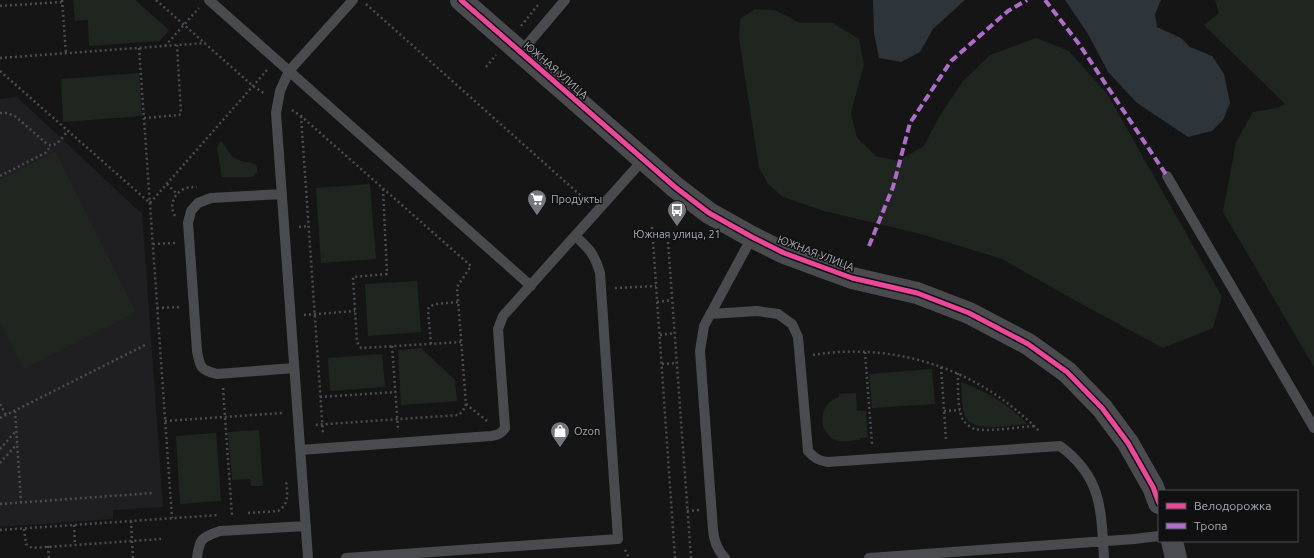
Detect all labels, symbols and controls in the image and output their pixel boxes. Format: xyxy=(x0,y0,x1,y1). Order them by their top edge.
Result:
street label: ЮЖНАЯ УЛИЦА xyxy=(522,39,591,102)
supermarket icon: Продукты xyxy=(526,188,548,216)
place label: Продукты xyxy=(551,193,602,205)
bus stop icon: Южная улица, 21 xyxy=(666,199,688,227)
place label: Южная улица, 21 xyxy=(633,228,721,240)
street label: ЮЖНАЯ УЛИЦА xyxy=(776,233,857,273)
shop icon: Ozon xyxy=(549,420,571,448)
place label: Ozon xyxy=(574,425,600,437)
legend xyxy=(1158,490,1298,542)
text: Велодорожка xyxy=(1194,499,1271,512)
text: Тропа xyxy=(1194,519,1227,532)

